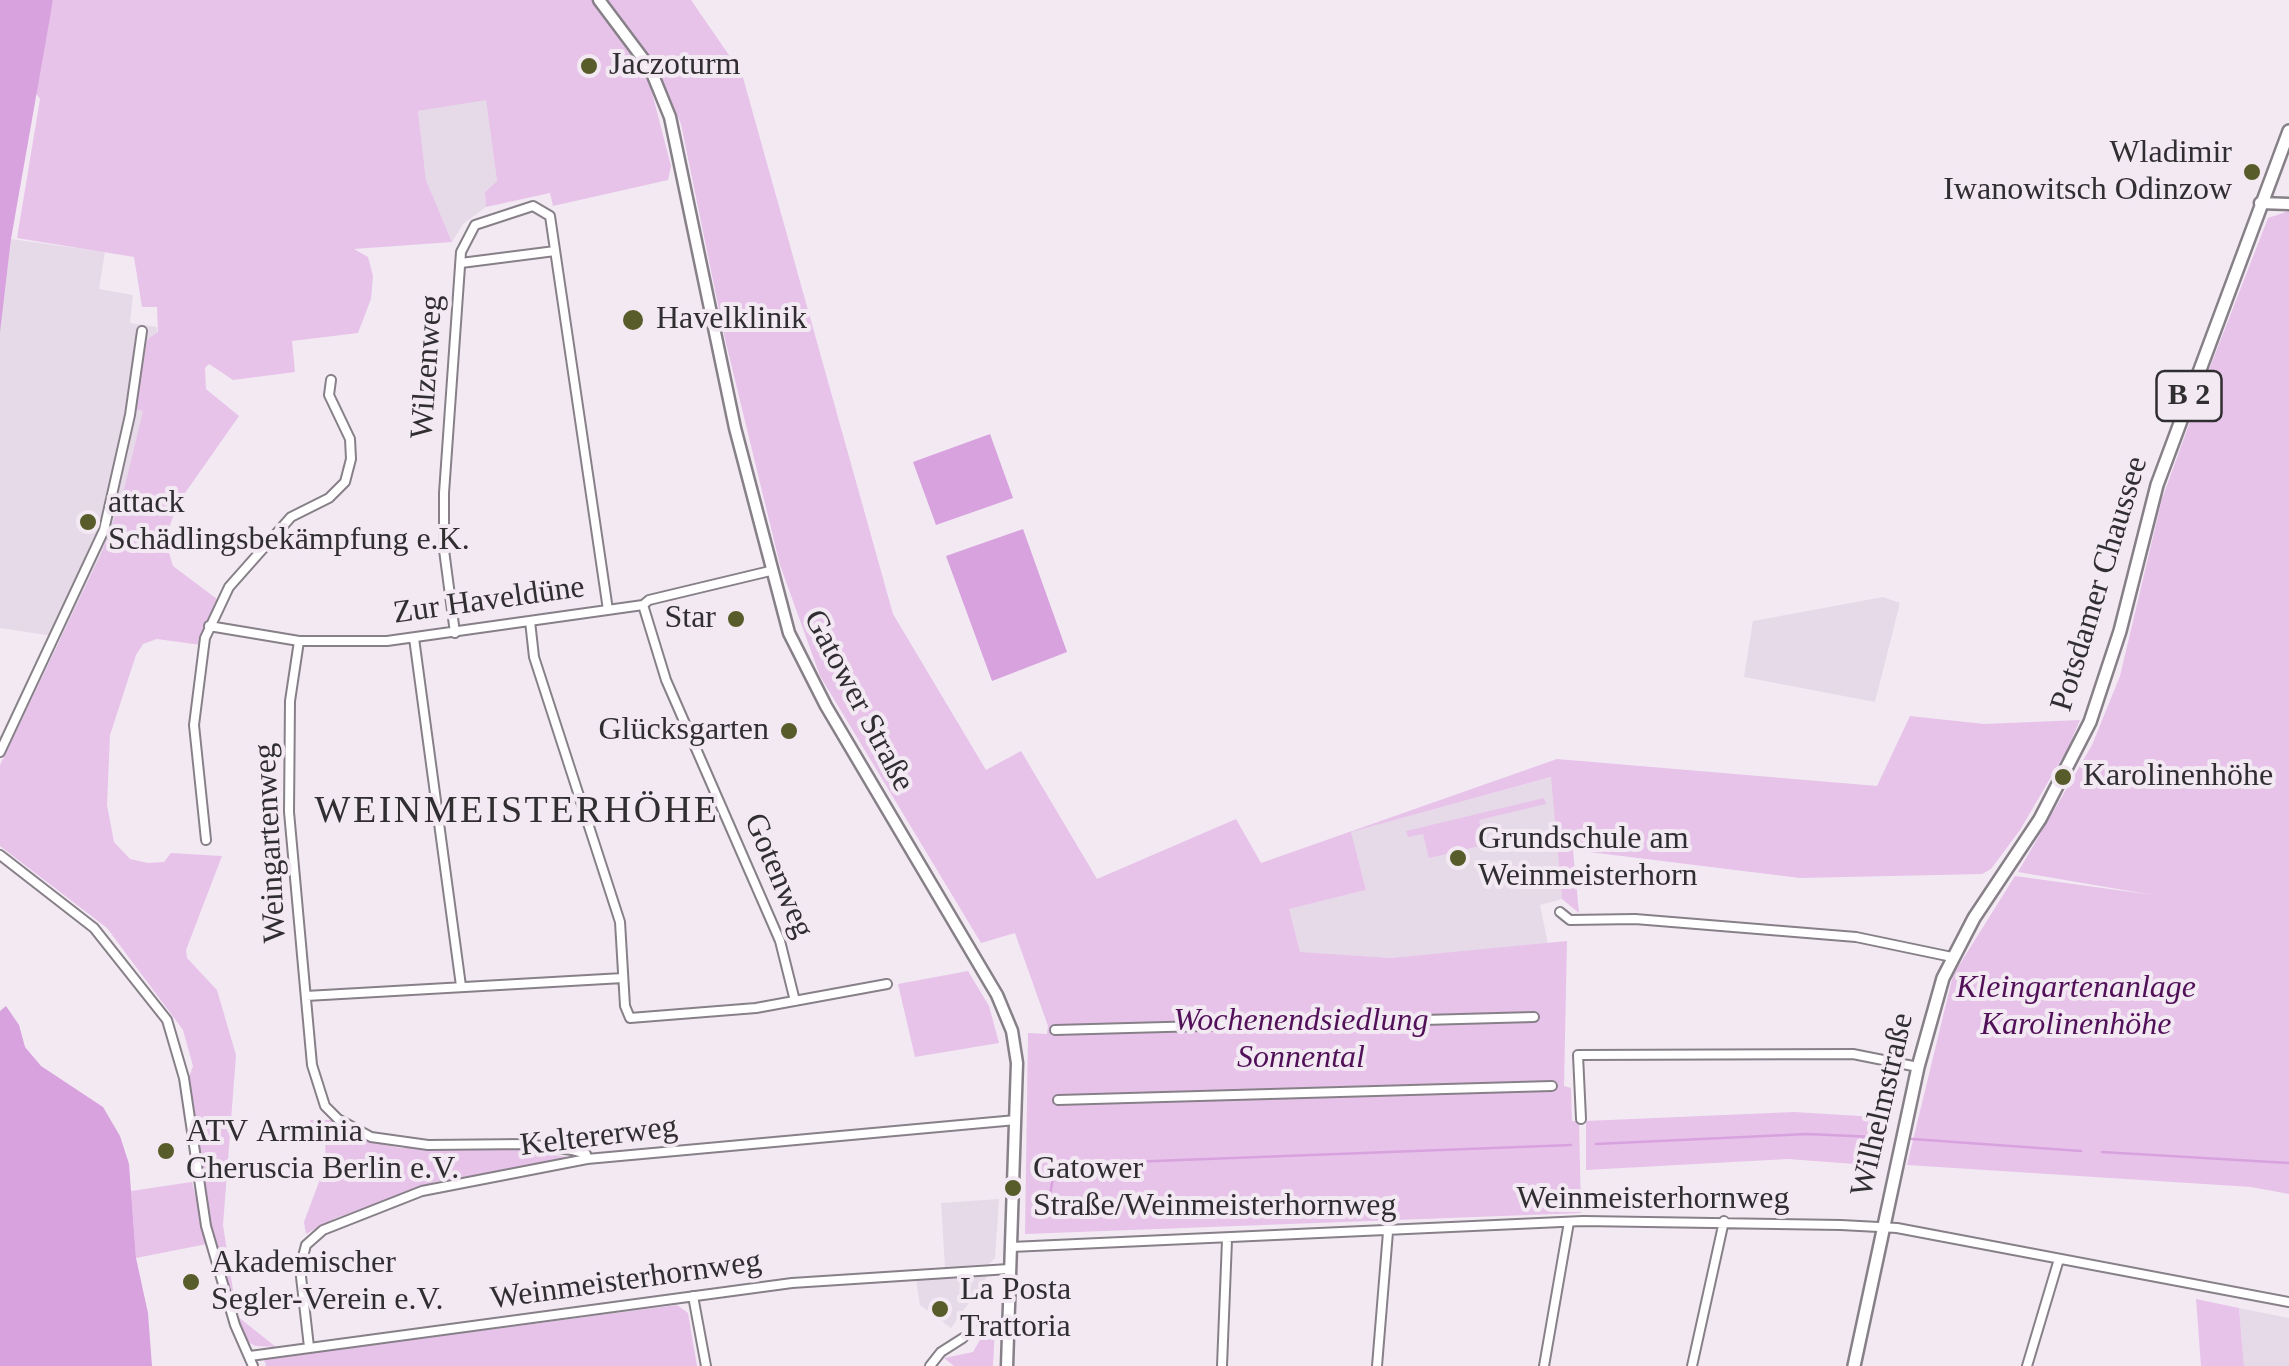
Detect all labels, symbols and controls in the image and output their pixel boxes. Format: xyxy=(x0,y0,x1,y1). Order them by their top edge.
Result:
place label: Jaczoturm xyxy=(609,47,740,85)
marker: Jaczoturm xyxy=(578,55,600,77)
place label: Wladimir Iwanowitsch Odinzow xyxy=(1943,135,2232,210)
marker: Wladimir Iwanowitsch Odinzow xyxy=(2241,161,2263,183)
street label: Wilzenweg xyxy=(404,294,452,440)
place label: Havelklinik xyxy=(656,301,807,339)
marker: Havelklinik xyxy=(620,307,646,333)
road number: B 2 xyxy=(2156,371,2222,421)
street label: Potsdamer Chaussee xyxy=(2043,452,2157,716)
place label: attack Schädlingsbekämpfung e.K. xyxy=(108,485,470,560)
marker: attack Schädlingsbekämpfung e.K. xyxy=(77,511,99,533)
street label: Zur Haveldüne xyxy=(391,569,587,633)
place label: Star xyxy=(664,600,716,638)
street label: Gatower Straße xyxy=(794,604,922,798)
marker: Star xyxy=(725,608,747,630)
place label: Glücksgarten xyxy=(598,712,769,750)
marker: Glücksgarten xyxy=(778,720,800,742)
street label: Weingartenweg xyxy=(247,742,295,944)
place label: Karolinenhöhe xyxy=(2083,758,2273,796)
marker: Karolinenhöhe xyxy=(2052,766,2074,788)
district label: WEINMEISTERHÖHE xyxy=(315,789,719,835)
street label: Gotenweg xyxy=(735,808,821,944)
place label: Grundschule am Weinmeisterhorn xyxy=(1478,821,1698,896)
marker: Grundschule am Weinmeisterhorn xyxy=(1447,847,1469,869)
park label: Kleingartenanlage Karolinenhöhe xyxy=(1956,970,2196,1045)
park label: Wochenendsiedlung Sonnental xyxy=(1174,1003,1428,1078)
street label: Wilhelmstraße xyxy=(1843,1010,1923,1200)
street label: Keltererweg xyxy=(518,1108,680,1166)
place label: ATV Arminia Cheruscia Berlin e.V. xyxy=(186,1114,459,1189)
marker: ATV Arminia Cheruscia Berlin e.V. xyxy=(155,1140,177,1162)
place label: Gatower Straße/Weinmeisterhornweg xyxy=(1033,1151,1397,1226)
marker: Gatower Straße/Weinmeisterhornweg xyxy=(1002,1177,1024,1199)
street label: Weinmeisterhornweg xyxy=(1517,1181,1789,1219)
street label: Weinmeisterhornweg xyxy=(488,1243,764,1319)
place label: Akademischer Segler-Verein e.V. xyxy=(211,1245,443,1320)
marker: Akademischer Segler-Verein e.V. xyxy=(180,1271,202,1293)
place label: La Posta Trattoria xyxy=(960,1272,1071,1347)
marker: La Posta Trattoria xyxy=(929,1298,951,1320)

